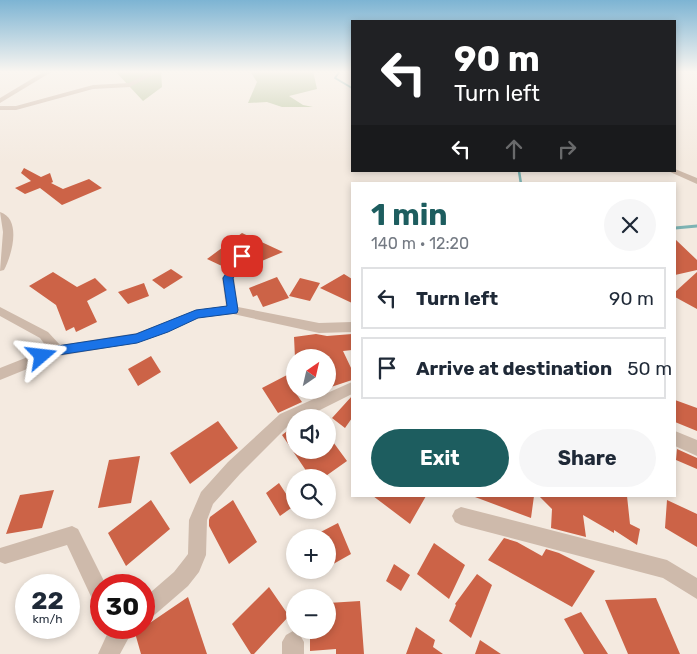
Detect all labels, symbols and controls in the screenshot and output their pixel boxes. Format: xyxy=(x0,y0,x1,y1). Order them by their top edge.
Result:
text: 90 m xyxy=(454,38,540,80)
icon: left xyxy=(371,40,436,105)
text: Turn left xyxy=(454,80,540,107)
icon: left xyxy=(447,135,475,163)
icon: ahead xyxy=(500,135,528,163)
icon: right xyxy=(553,135,581,163)
text: 1 min xyxy=(371,197,448,233)
button: close xyxy=(604,199,656,251)
text: 140 m · 12:20 xyxy=(371,234,469,253)
pin xyxy=(221,235,263,277)
icon: arrive xyxy=(228,242,256,270)
icon: left xyxy=(373,284,401,312)
text: Turn left xyxy=(416,287,498,310)
text: 90 m xyxy=(609,287,654,310)
position arrow xyxy=(15,329,67,381)
north arrow xyxy=(286,349,336,399)
map controls xyxy=(286,349,336,639)
icon: arrive xyxy=(373,354,401,382)
text: Arrive at destination xyxy=(416,357,612,380)
text: 50 m xyxy=(627,357,672,380)
button: sound xyxy=(286,409,336,459)
button: Exit xyxy=(371,429,509,487)
button: Share xyxy=(519,429,656,487)
button: search xyxy=(286,469,336,519)
button: + xyxy=(286,529,336,579)
speed limit sign: 30 xyxy=(90,574,155,639)
text: 22 xyxy=(31,586,64,615)
button: − xyxy=(286,589,336,639)
text: km/h xyxy=(33,612,62,626)

